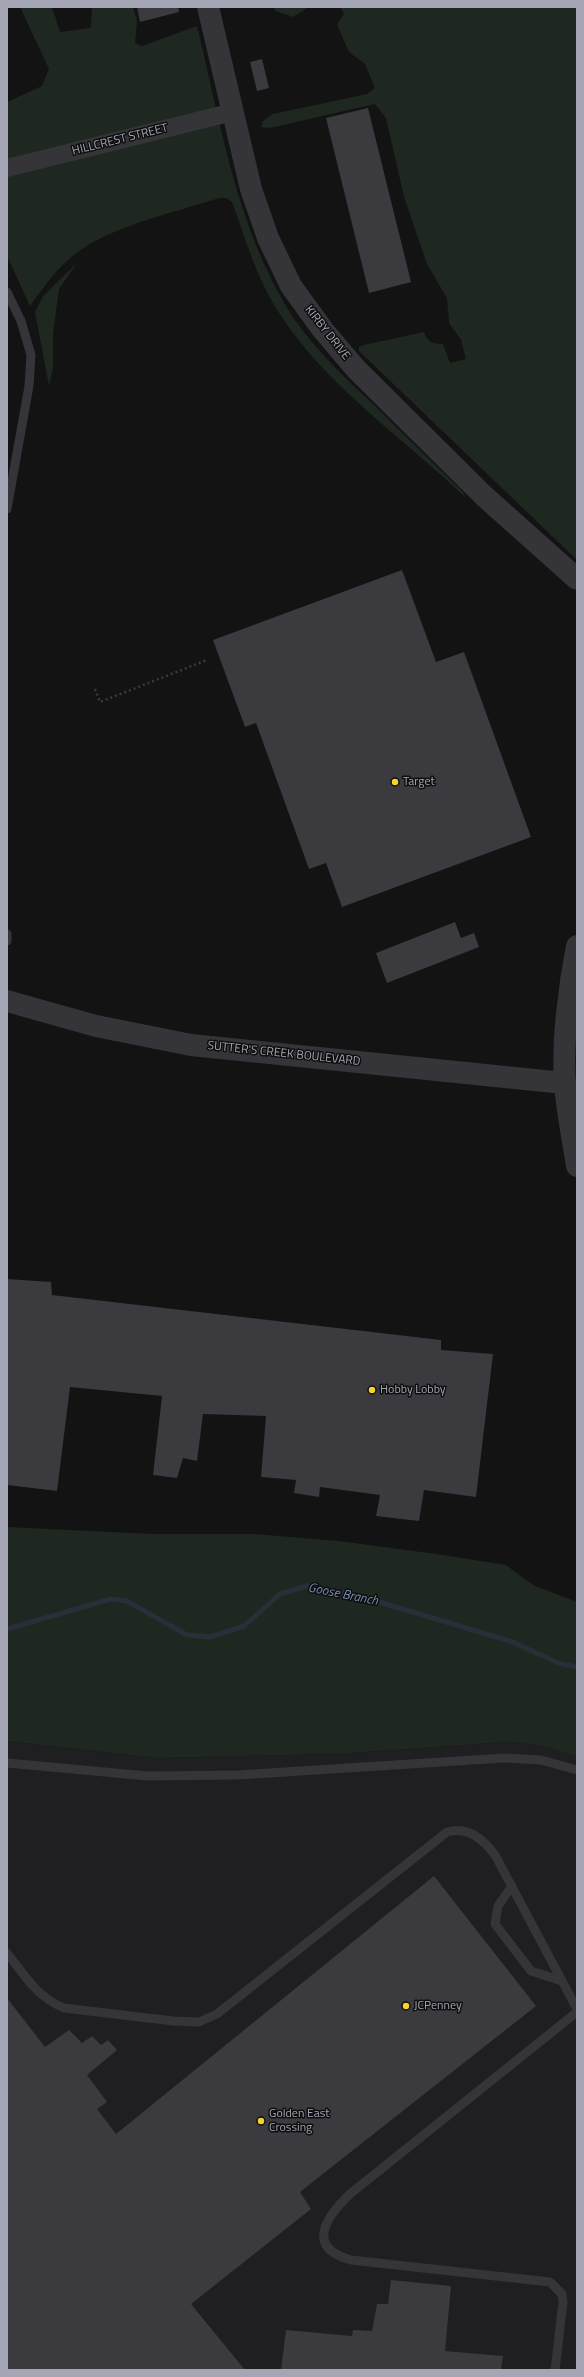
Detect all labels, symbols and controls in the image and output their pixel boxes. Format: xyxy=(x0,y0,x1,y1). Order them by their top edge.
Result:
street label: HILLCREST STREET xyxy=(71,121,169,159)
street label: KIRBY DRIVE xyxy=(301,303,353,363)
place label: Target xyxy=(403,775,435,789)
marker: Target xyxy=(390,777,400,787)
street label: SUTTER'S CREEK BOULEVARD xyxy=(207,1039,361,1069)
place label: Hobby Lobby xyxy=(380,1383,446,1397)
marker: Hobby Lobby xyxy=(367,1385,377,1395)
water label: Goose Branch xyxy=(307,1581,379,1609)
place label: JCPenney xyxy=(414,1999,462,2013)
marker: JCPenney xyxy=(401,2001,411,2011)
place label: Golden East Crossing xyxy=(269,2107,329,2135)
marker: Golden East Crossing xyxy=(256,2116,266,2126)

